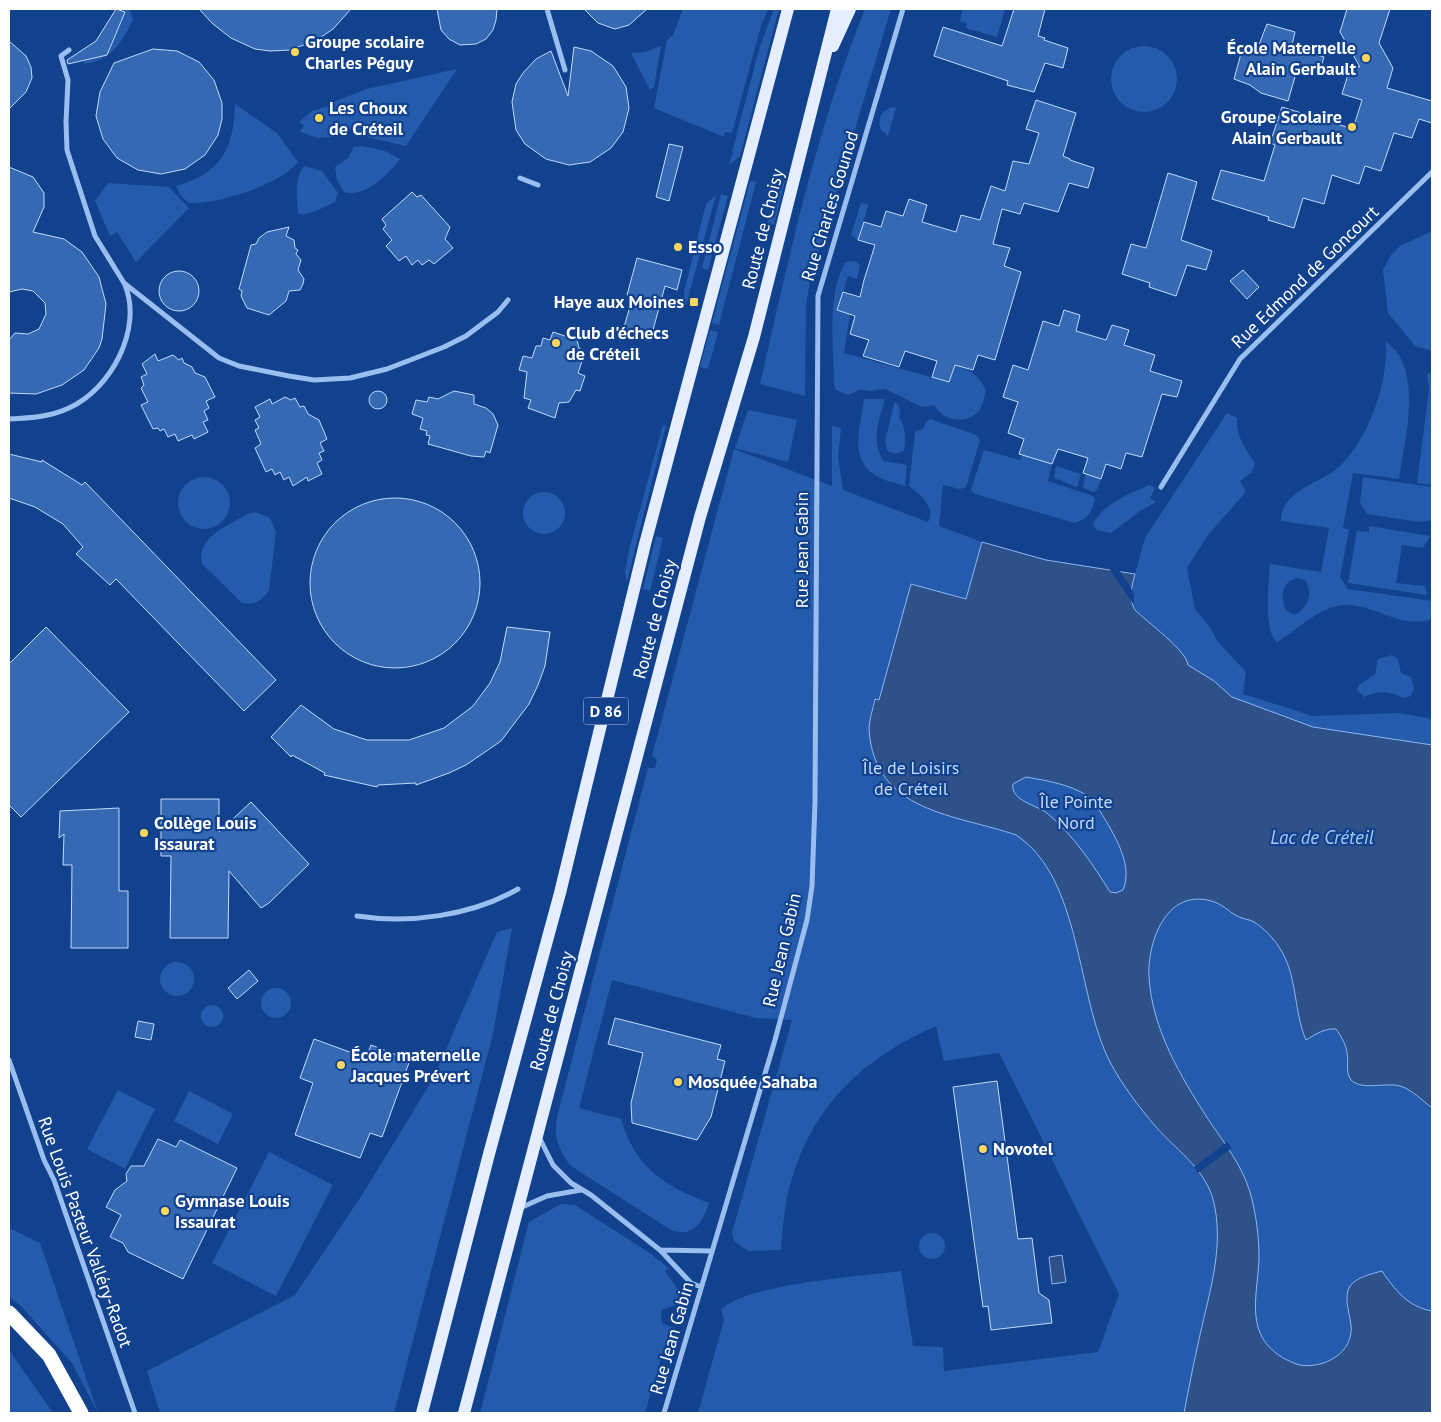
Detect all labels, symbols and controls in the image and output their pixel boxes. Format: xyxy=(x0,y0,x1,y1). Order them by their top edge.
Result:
place label: Groupe scolaire Charles Péguy xyxy=(305,30,424,74)
place label: École Maternelle Alain Gerbault xyxy=(1227,36,1357,80)
marker: Groupe scolaire Charles Péguy xyxy=(289,46,301,58)
marker: École Maternelle Alain Gerbault xyxy=(1360,52,1372,64)
place label: Les Choux de Créteil xyxy=(329,96,408,140)
place label: Groupe Scolaire Alain Gerbault xyxy=(1221,105,1343,149)
marker: Les Choux de Créteil xyxy=(313,112,325,124)
marker: Groupe Scolaire Alain Gerbault xyxy=(1346,121,1358,133)
street label: Rue Charles Gounod xyxy=(796,128,863,284)
street label: Route de Choisy xyxy=(736,166,789,291)
street label: Rue Edmond de Goncourt xyxy=(1226,200,1383,353)
place label: Esso xyxy=(688,235,723,258)
marker: Esso xyxy=(672,241,684,253)
place label: Haye aux Moines xyxy=(554,290,684,313)
marker: Haye aux Moines xyxy=(688,296,700,308)
place label: Club d'échecs de Créteil xyxy=(566,321,669,365)
marker: Club d'échecs de Créteil xyxy=(550,337,562,349)
street label: Rue Jean Gabin xyxy=(790,492,813,608)
street label: Route de Choisy xyxy=(627,556,682,681)
road number: D 86 xyxy=(584,698,628,724)
park label: Île de Loisirs de Créteil xyxy=(862,756,959,800)
park label: Île Pointe Nord xyxy=(1038,790,1113,834)
place label: Collège Louis Issaurat xyxy=(154,811,257,855)
water label: Lac de Créteil xyxy=(1270,825,1374,849)
marker: Collège Louis Issaurat xyxy=(138,827,150,839)
street label: Rue Jean Gabin xyxy=(757,891,806,1009)
street label: Route de Choisy xyxy=(524,948,579,1073)
place label: École maternelle Jacques Prévert xyxy=(350,1043,480,1087)
marker: École maternelle Jacques Prévert xyxy=(335,1059,347,1071)
place label: Mosquée Sahaba xyxy=(688,1070,818,1093)
marker: Mosquée Sahaba xyxy=(672,1076,684,1088)
street label: Rue Louis Pasteur Valléry-Radot xyxy=(33,1113,138,1350)
place label: Novotel xyxy=(993,1137,1054,1160)
marker: Novotel xyxy=(977,1143,989,1155)
place label: Gymnase Louis Issaurat xyxy=(175,1189,290,1233)
marker: Gymnase Louis Issaurat xyxy=(159,1205,171,1217)
street label: Rue Jean Gabin xyxy=(644,1279,699,1397)

